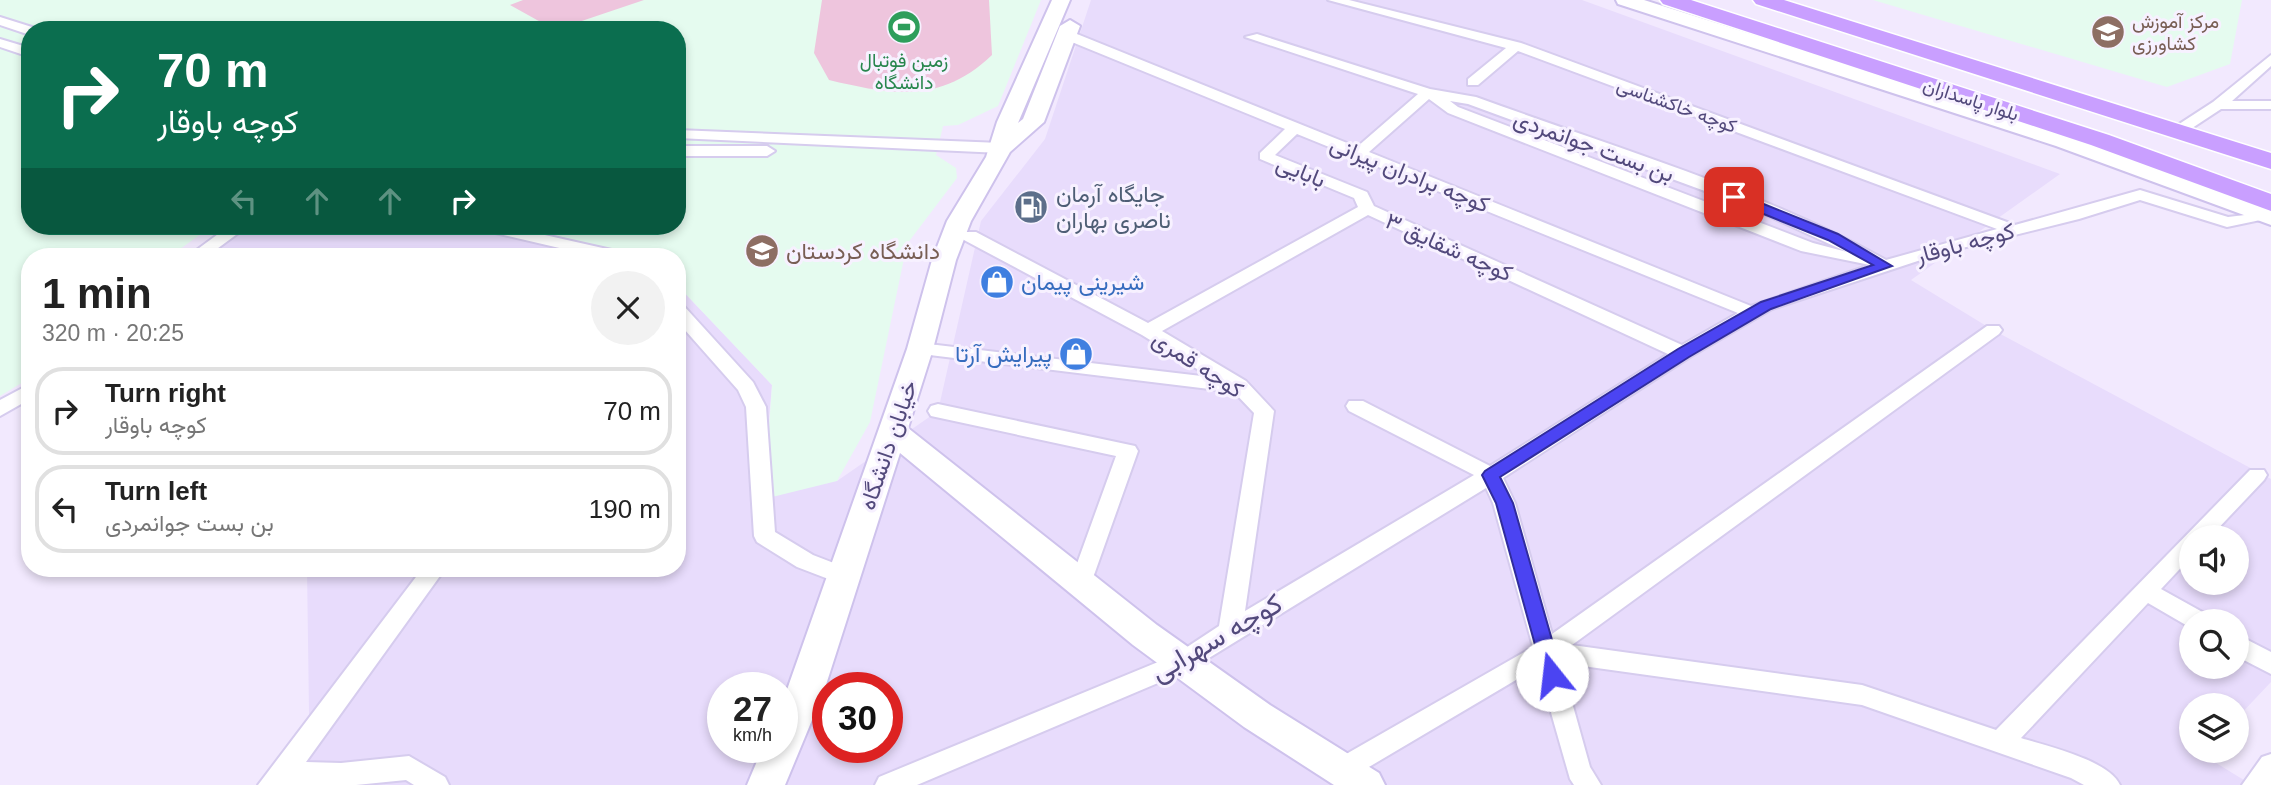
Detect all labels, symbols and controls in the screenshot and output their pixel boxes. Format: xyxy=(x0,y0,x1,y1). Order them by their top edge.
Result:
sports icon: زمین فوتبال دانشگاه xyxy=(885,8,923,46)
place label: مرکز آموزش کشاورزی xyxy=(2132,11,2219,55)
school or university icon: مرکز آموزش کشاورزی xyxy=(2089,13,2127,51)
text: 70 m xyxy=(157,43,269,97)
icon: right xyxy=(42,49,133,140)
place label: زمین فوتبال دانشگاه xyxy=(860,50,948,93)
street label: کوچه خاکشناسی xyxy=(1613,74,1739,140)
street label: بلوار پاسداران xyxy=(1920,74,2021,128)
text: کوچه باوقار xyxy=(157,104,298,140)
street label: بن بست جوانمردی xyxy=(1510,105,1678,189)
street label: کوچه برادران پیرانی xyxy=(1325,130,1493,221)
street label: بابایی xyxy=(1272,149,1329,194)
pin xyxy=(1704,167,1764,227)
icon: arrive xyxy=(1715,178,1753,216)
place label: جایگاه آرمان ناصری بهاران xyxy=(1056,181,1171,235)
icon: left xyxy=(225,182,263,220)
icon: ahead xyxy=(298,182,336,220)
icon: ahead xyxy=(371,182,409,220)
icon: right xyxy=(444,182,482,220)
fuel station icon: جایگاه آرمان ناصری بهاران xyxy=(1012,188,1050,226)
street label: کوچه شقایق ۳ xyxy=(1380,207,1517,289)
street label: کوچه باوقار xyxy=(1912,217,2018,272)
school or university icon: دانشگاه کردستان xyxy=(743,232,781,270)
place label: دانشگاه کردستان xyxy=(786,238,940,266)
shop icon: شیرینی پیمان xyxy=(978,263,1016,301)
place label: شیرینی پیمان xyxy=(1021,269,1144,298)
text: 1 min xyxy=(42,270,152,317)
button: close xyxy=(591,271,665,345)
text: 320 m · 20:25 xyxy=(42,320,184,346)
street label: کوچه قمری xyxy=(1146,325,1248,405)
shop icon: پیرایش آرتا xyxy=(1057,335,1095,373)
place label: پیرایش آرتا xyxy=(955,341,1052,370)
street label: خیابان دانشگاه xyxy=(854,377,922,513)
text: Turn right xyxy=(105,378,226,408)
icon: right xyxy=(46,392,84,430)
text: 70 m xyxy=(603,396,661,426)
text: کوچه باوقار xyxy=(105,412,207,438)
text: Turn left xyxy=(105,476,207,506)
icon: left xyxy=(46,490,84,528)
text: 190 m xyxy=(589,494,661,524)
text: بن بست جوانمردی xyxy=(105,510,274,536)
map controls xyxy=(2179,525,2249,763)
button: sound xyxy=(2179,525,2249,595)
street label: کوچه سهرابی xyxy=(1145,587,1289,690)
button: search xyxy=(2179,609,2249,679)
position arrow xyxy=(1515,638,1589,712)
speed limit sign: 30 xyxy=(812,672,903,763)
text: 27 xyxy=(733,689,772,728)
button: layers xyxy=(2179,693,2249,763)
text: km/h xyxy=(733,725,772,745)

